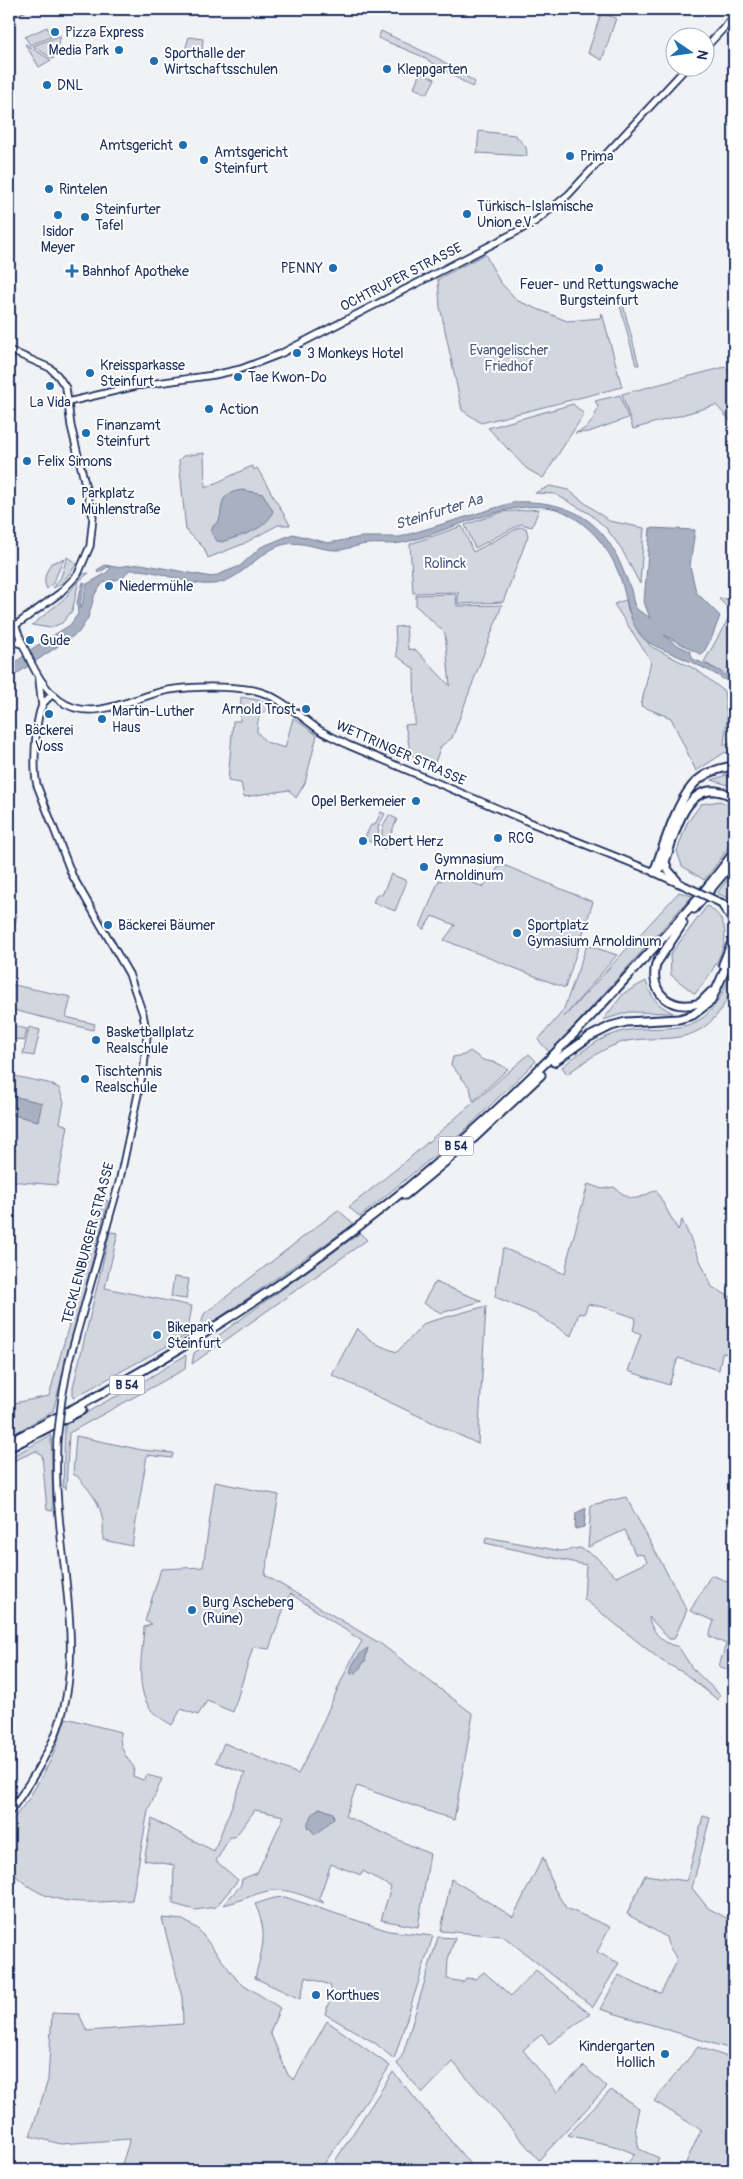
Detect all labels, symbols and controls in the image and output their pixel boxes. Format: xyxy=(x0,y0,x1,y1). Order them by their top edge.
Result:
place label: Pizza Express xyxy=(65,24,144,41)
marker: Pizza Express xyxy=(49,26,61,38)
north arrow xyxy=(666,28,716,78)
place label: Media Park xyxy=(49,42,109,59)
marker: Media Park xyxy=(113,44,125,56)
place label: Sporthalle der Wirtschaftsschulen xyxy=(164,45,278,78)
text: N xyxy=(693,48,712,61)
marker: Sporthalle der Wirtschaftsschulen xyxy=(148,55,160,67)
place label: Kleppgarten xyxy=(397,61,468,78)
marker: Kleppgarten xyxy=(381,63,393,75)
place label: DNL xyxy=(57,77,83,94)
marker: DNL xyxy=(41,79,53,91)
place label: Amtsgericht xyxy=(99,137,173,154)
marker: Amtsgericht xyxy=(177,139,189,151)
place label: Amtsgericht Steinfurt xyxy=(214,144,288,177)
place label: Prima xyxy=(580,148,614,165)
marker: Prima xyxy=(564,150,576,162)
marker: Amtsgericht Steinfurt xyxy=(198,154,210,166)
place label: Rintelen xyxy=(59,181,108,198)
marker: Rintelen xyxy=(43,183,55,195)
place label: Türkisch-Islamische Union e.V. xyxy=(477,198,593,231)
place label: Steinfurter Tafel xyxy=(95,201,161,234)
marker: Türkisch-Islamische Union e.V. xyxy=(461,208,473,220)
marker: Isidor Meyer xyxy=(52,209,64,221)
marker: Steinfurter Tafel xyxy=(79,211,91,223)
place label: Isidor Meyer xyxy=(41,223,75,256)
street label: OCHTRUPER STRASSE xyxy=(337,239,465,315)
place label: PENNY xyxy=(281,260,323,277)
marker: PENNY xyxy=(327,262,339,274)
marker: Feuer- und Rettungswache Burgsteinfurt xyxy=(593,262,605,274)
place label: Bahnhof Apotheke xyxy=(82,263,189,280)
marker: Bahnhof Apotheke xyxy=(66,265,78,277)
place label: Feuer- und Rettungswache Burgsteinfurt xyxy=(520,276,678,309)
park label: Evangelischer Friedhof xyxy=(469,342,549,375)
place label: 3 Monkeys Hotel xyxy=(307,345,404,362)
marker: 3 Monkeys Hotel xyxy=(291,347,303,359)
place label: Kreissparkasse Steinfurt xyxy=(100,357,185,390)
marker: Kreissparkasse Steinfurt xyxy=(84,367,96,379)
place label: Tae Kwon-Do xyxy=(248,369,327,386)
marker: Tae Kwon-Do xyxy=(232,371,244,383)
marker: La Vida xyxy=(44,380,56,392)
place label: La Vida xyxy=(29,394,71,411)
place label: Action xyxy=(219,401,259,418)
marker: Action xyxy=(203,403,215,415)
place label: Finanzamt Steinfurt xyxy=(96,417,161,450)
marker: Finanzamt Steinfurt xyxy=(80,427,92,439)
place label: Felix Simons xyxy=(37,453,113,470)
marker: Felix Simons xyxy=(21,455,33,467)
place label: Parkplatz Mühlenstraße xyxy=(81,485,161,518)
water label: Steinfurter Aa xyxy=(393,489,486,534)
marker: Parkplatz Mühlenstraße xyxy=(65,495,77,507)
park label: Rolinck xyxy=(424,555,466,572)
place label: Niedermühle xyxy=(119,578,193,595)
marker: Niedermühle xyxy=(103,580,115,592)
place label: Gude xyxy=(40,632,70,649)
marker: Gude xyxy=(24,634,36,646)
place label: Arnold Trost xyxy=(221,701,296,718)
place label: Martin-Luther Haus xyxy=(112,703,195,736)
marker: Arnold Trost xyxy=(300,703,312,715)
marker: Bäckerei Voss xyxy=(43,708,55,720)
marker: Martin-Luther Haus xyxy=(96,713,108,725)
street label: WETTRINGER STRASSE xyxy=(333,717,469,789)
place label: Bäckerei Voss xyxy=(25,722,74,755)
place label: Opel Berkemeier xyxy=(311,793,406,810)
marker: Opel Berkemeier xyxy=(410,795,422,807)
place label: RCG xyxy=(508,830,534,847)
marker: RCG xyxy=(492,832,504,844)
place label: Robert Herz xyxy=(373,833,444,850)
marker: Robert Herz xyxy=(357,835,369,847)
place label: Gymnasium Arnoldinum xyxy=(434,851,504,884)
marker: Gymnasium Arnoldinum xyxy=(418,861,430,873)
place label: Bäckerei Bäumer xyxy=(118,917,215,934)
place label: Sportplatz Gymasium Arnoldinum xyxy=(527,917,661,950)
marker: Bäckerei Bäumer xyxy=(102,919,114,931)
marker: Sportplatz Gymasium Arnoldinum xyxy=(511,927,523,939)
place label: Basketballplatz Realschule xyxy=(106,1024,194,1057)
marker: Basketballplatz Realschule xyxy=(90,1034,102,1046)
place label: Tischtennis Realschule xyxy=(95,1063,163,1096)
marker: Tischtennis Realschule xyxy=(79,1073,91,1085)
road number: B 54 xyxy=(438,1136,474,1156)
street label: TECKLENBURGER STRASSE xyxy=(58,1160,118,1326)
place label: Bikepark Steinfurt xyxy=(167,1319,221,1352)
marker: Bikepark Steinfurt xyxy=(151,1329,163,1341)
road number: B 54 xyxy=(110,1376,144,1394)
place label: Burg Ascheberg (Ruine) xyxy=(202,1594,294,1627)
marker: Burg Ascheberg (Ruine) xyxy=(186,1604,198,1616)
place label: Korthues xyxy=(326,1987,380,2004)
marker: Korthues xyxy=(310,1989,322,2001)
place label: Kindergarten Hollich xyxy=(579,2038,655,2071)
marker: Kindergarten Hollich xyxy=(659,2048,671,2060)

